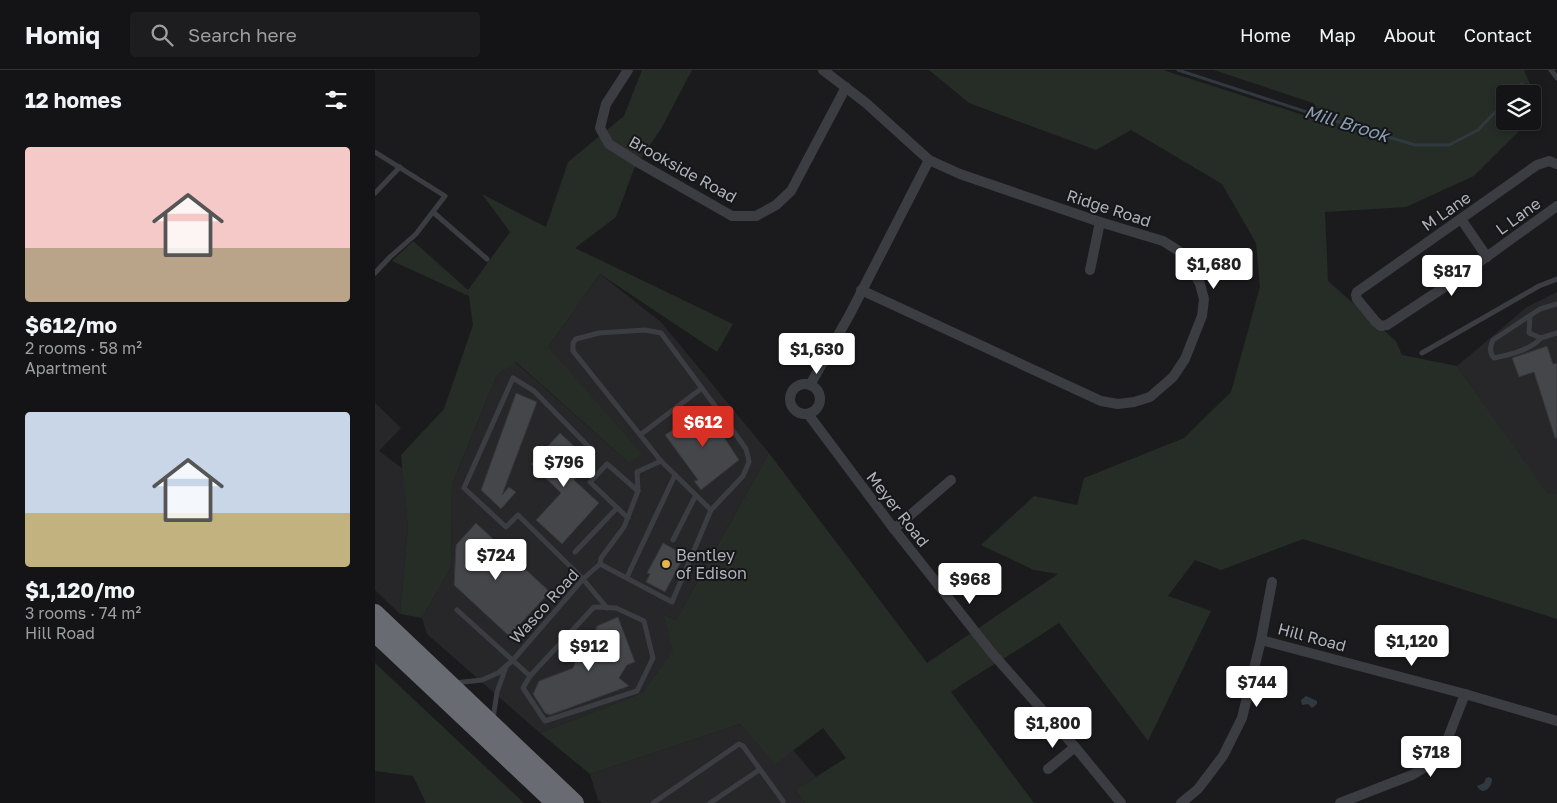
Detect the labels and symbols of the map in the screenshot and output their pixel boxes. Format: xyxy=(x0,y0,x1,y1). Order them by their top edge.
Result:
water label: Mill Brook xyxy=(1302,100,1394,147)
street label: Brookside Road xyxy=(626,131,740,207)
street label: Ridge Road xyxy=(1064,185,1154,231)
street label: M Lane xyxy=(1418,187,1474,235)
street label: L Lane xyxy=(1492,193,1544,239)
pin: $1,680 xyxy=(1173,248,1255,290)
pin: $817 xyxy=(1422,254,1482,297)
pin: $1,630 xyxy=(776,332,858,375)
pin: $612 xyxy=(673,406,733,448)
pin: $796 xyxy=(534,446,594,488)
street label: Meyer Road xyxy=(862,467,934,551)
pin: $724 xyxy=(466,538,526,581)
place label: Bentley of Edison xyxy=(676,545,747,583)
marker: Bentley of Edison xyxy=(660,558,672,570)
pin: $968 xyxy=(940,562,1000,605)
street label: Wasco Road xyxy=(505,564,583,648)
street label: Hill Road xyxy=(1276,618,1348,656)
pin: $1,120 xyxy=(1371,624,1453,667)
pin: $912 xyxy=(559,630,619,672)
pin: $744 xyxy=(1227,666,1287,708)
pin: $1,800 xyxy=(1012,706,1094,749)
pin: $718 xyxy=(1401,736,1461,778)

